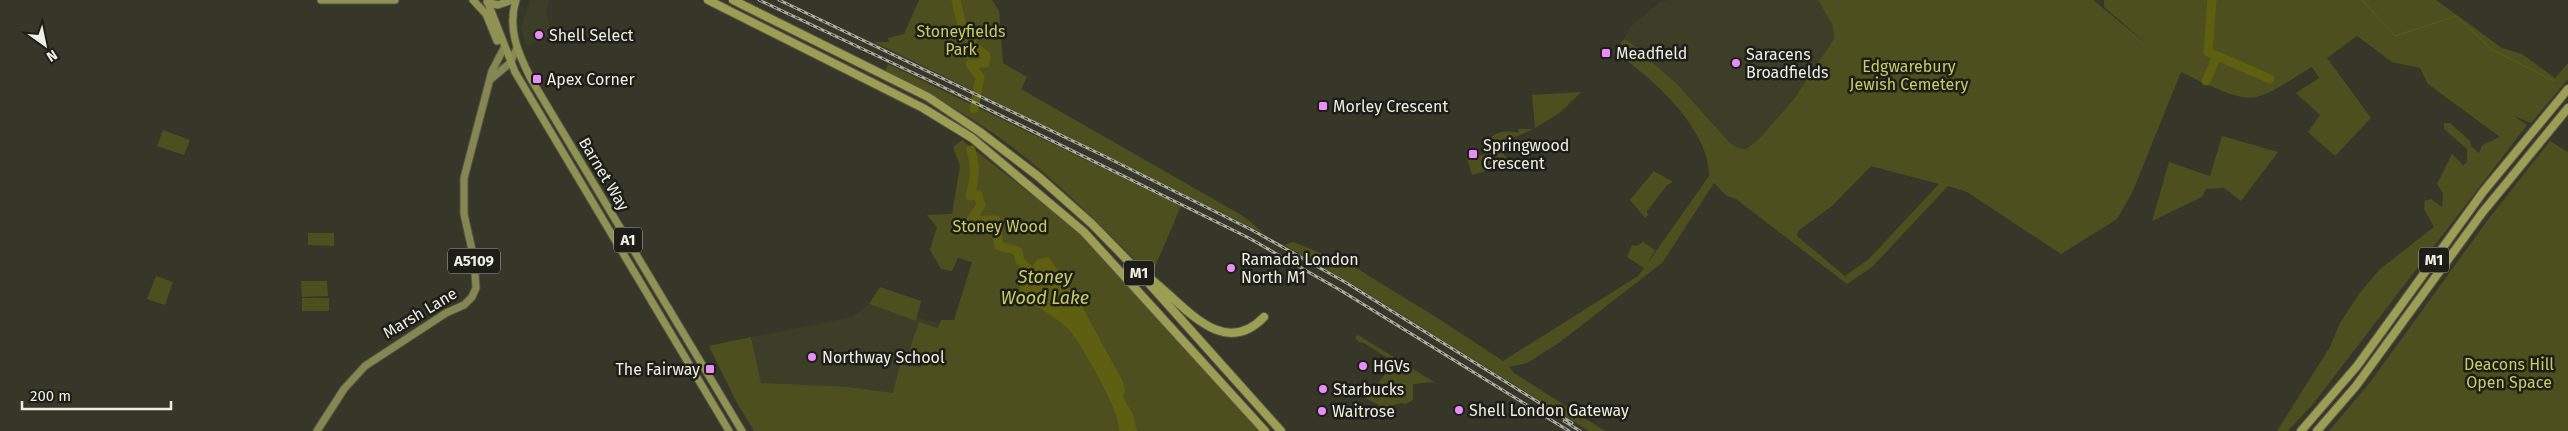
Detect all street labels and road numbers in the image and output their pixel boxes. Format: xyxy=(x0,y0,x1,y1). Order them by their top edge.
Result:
street label: Barnet Way xyxy=(575,134,633,214)
road number: A1 xyxy=(614,228,642,252)
road number: A5109 xyxy=(448,248,500,274)
road number: M1 xyxy=(2419,248,2449,272)
road number: M1 xyxy=(1124,260,1154,286)
street label: Marsh Lane xyxy=(380,284,460,342)

